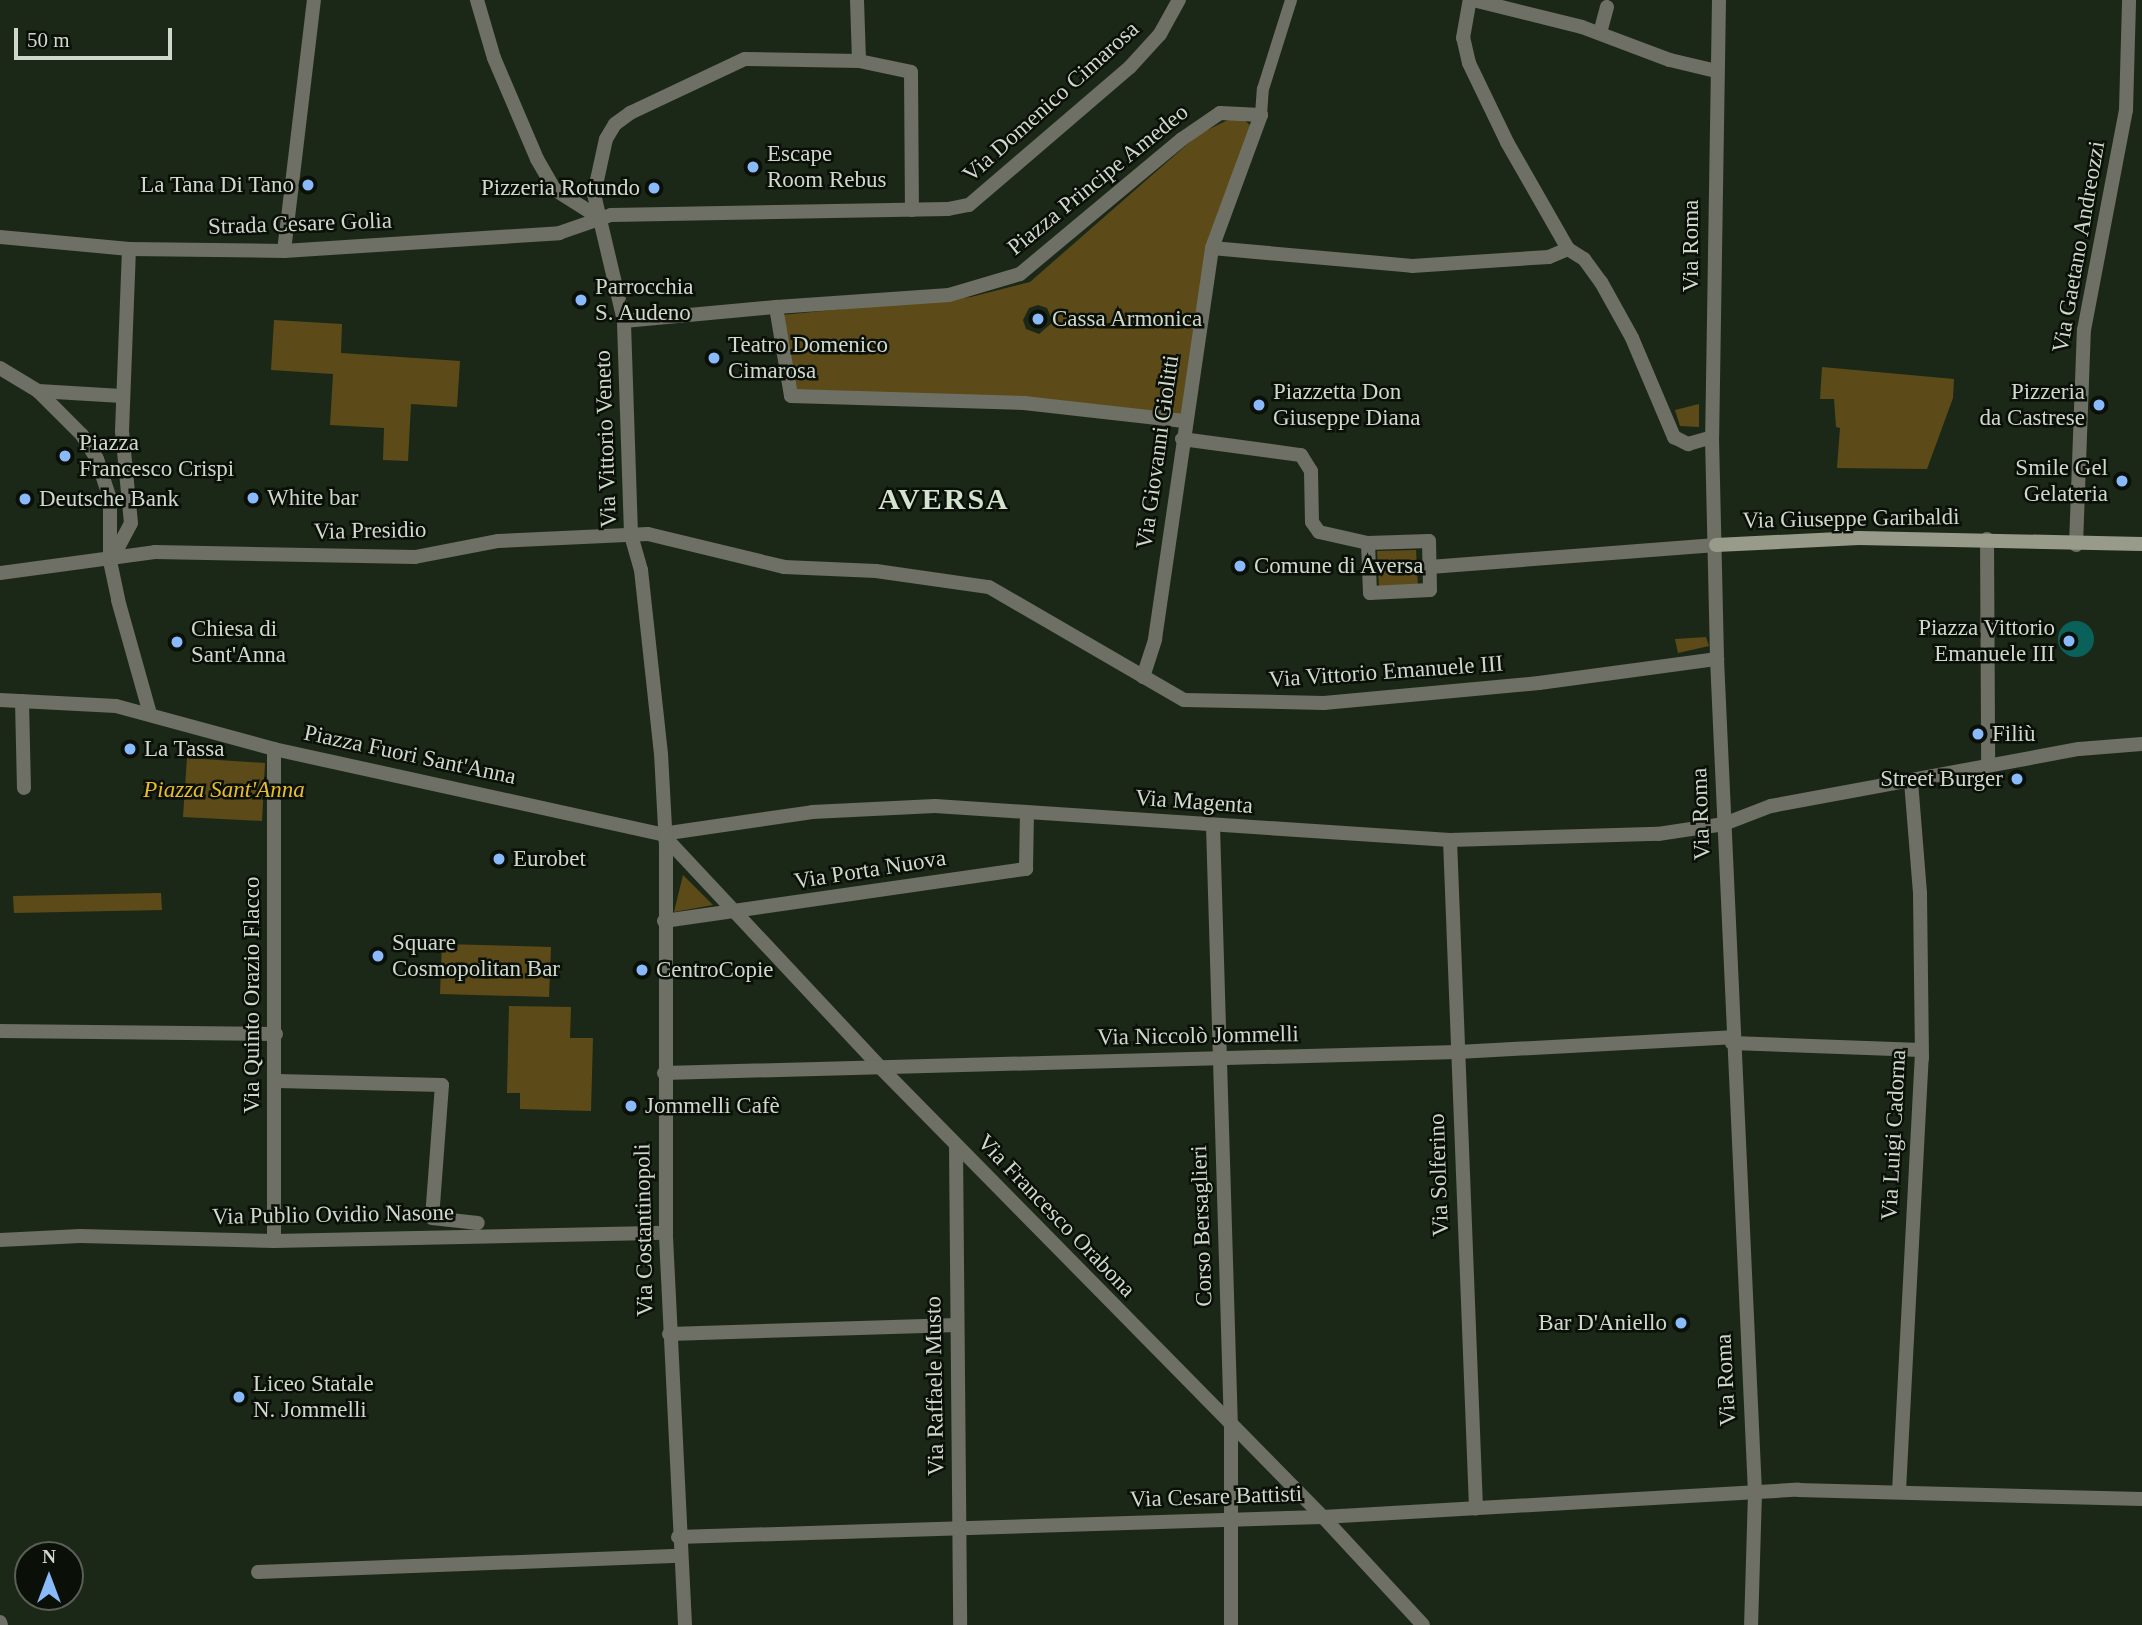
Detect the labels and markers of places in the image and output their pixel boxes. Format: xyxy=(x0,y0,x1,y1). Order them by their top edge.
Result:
place label: Escape Room Rebus xyxy=(767,140,886,194)
marker: Escape Room Rebus xyxy=(745,159,761,175)
place label: La Tana Di Tano xyxy=(139,171,294,199)
place label: Pizzeria Rotundo xyxy=(481,174,640,202)
marker: La Tana Di Tano xyxy=(300,177,316,193)
marker: Pizzeria Rotundo xyxy=(646,180,662,196)
place label: Parrocchia S. Audeno xyxy=(595,273,693,327)
marker: Parrocchia S. Audeno xyxy=(573,292,589,308)
place label: Cassa Armonica xyxy=(1052,305,1203,333)
marker: Cassa Armonica xyxy=(1030,311,1046,327)
place label: Teatro Domenico Cimarosa xyxy=(728,331,888,385)
marker: Teatro Domenico Cimarosa xyxy=(706,350,722,366)
place label: Piazzetta Don Giuseppe Diana xyxy=(1273,378,1421,432)
place label: Pizzeria da Castrese xyxy=(1980,378,2085,432)
marker: Piazzetta Don Giuseppe Diana xyxy=(1251,397,1267,413)
marker: Pizzeria da Castrese xyxy=(2091,397,2107,413)
place label: Piazza Francesco Crispi xyxy=(79,429,234,483)
marker: Piazza Francesco Crispi xyxy=(57,448,73,464)
place label: Smile Gel Gelateria xyxy=(2015,454,2108,508)
marker: Smile Gel Gelateria xyxy=(2114,473,2130,489)
place label: White bar xyxy=(267,484,358,512)
place label: Deutsche Bank xyxy=(39,485,179,513)
marker: White bar xyxy=(245,490,261,506)
marker: Deutsche Bank xyxy=(17,491,33,507)
place label: Comune di Aversa xyxy=(1254,552,1425,580)
marker: Comune di Aversa xyxy=(1232,558,1248,574)
place label: Piazza Vittorio Emanuele III xyxy=(1918,614,2055,668)
place label: Chiesa di Sant'Anna xyxy=(191,615,286,669)
marker: Piazza Vittorio Emanuele III xyxy=(2061,633,2077,649)
marker: Chiesa di Sant'Anna xyxy=(169,634,185,650)
place label: Filiù xyxy=(1992,720,2035,748)
marker: Filiù xyxy=(1970,726,1986,742)
place label: La Tassa xyxy=(144,735,225,763)
marker: La Tassa xyxy=(122,741,138,757)
place label: Street Burger xyxy=(1880,765,2003,793)
marker: Street Burger xyxy=(2009,771,2025,787)
place label: Eurobet xyxy=(513,845,586,873)
marker: Eurobet xyxy=(491,851,507,867)
place label: Square Cosmopolitan Bar xyxy=(392,929,560,983)
marker: Square Cosmopolitan Bar xyxy=(370,948,386,964)
place label: CentroCopie xyxy=(656,956,774,984)
marker: CentroCopie xyxy=(634,962,650,978)
place label: Jommelli Cafè xyxy=(645,1092,780,1120)
marker: Jommelli Cafè xyxy=(623,1098,639,1114)
place label: Bar D'Aniello xyxy=(1538,1309,1667,1337)
marker: Bar D'Aniello xyxy=(1673,1315,1689,1331)
place label: Liceo Statale N. Jommelli xyxy=(253,1370,374,1424)
marker: Liceo Statale N. Jommelli xyxy=(231,1389,247,1405)

